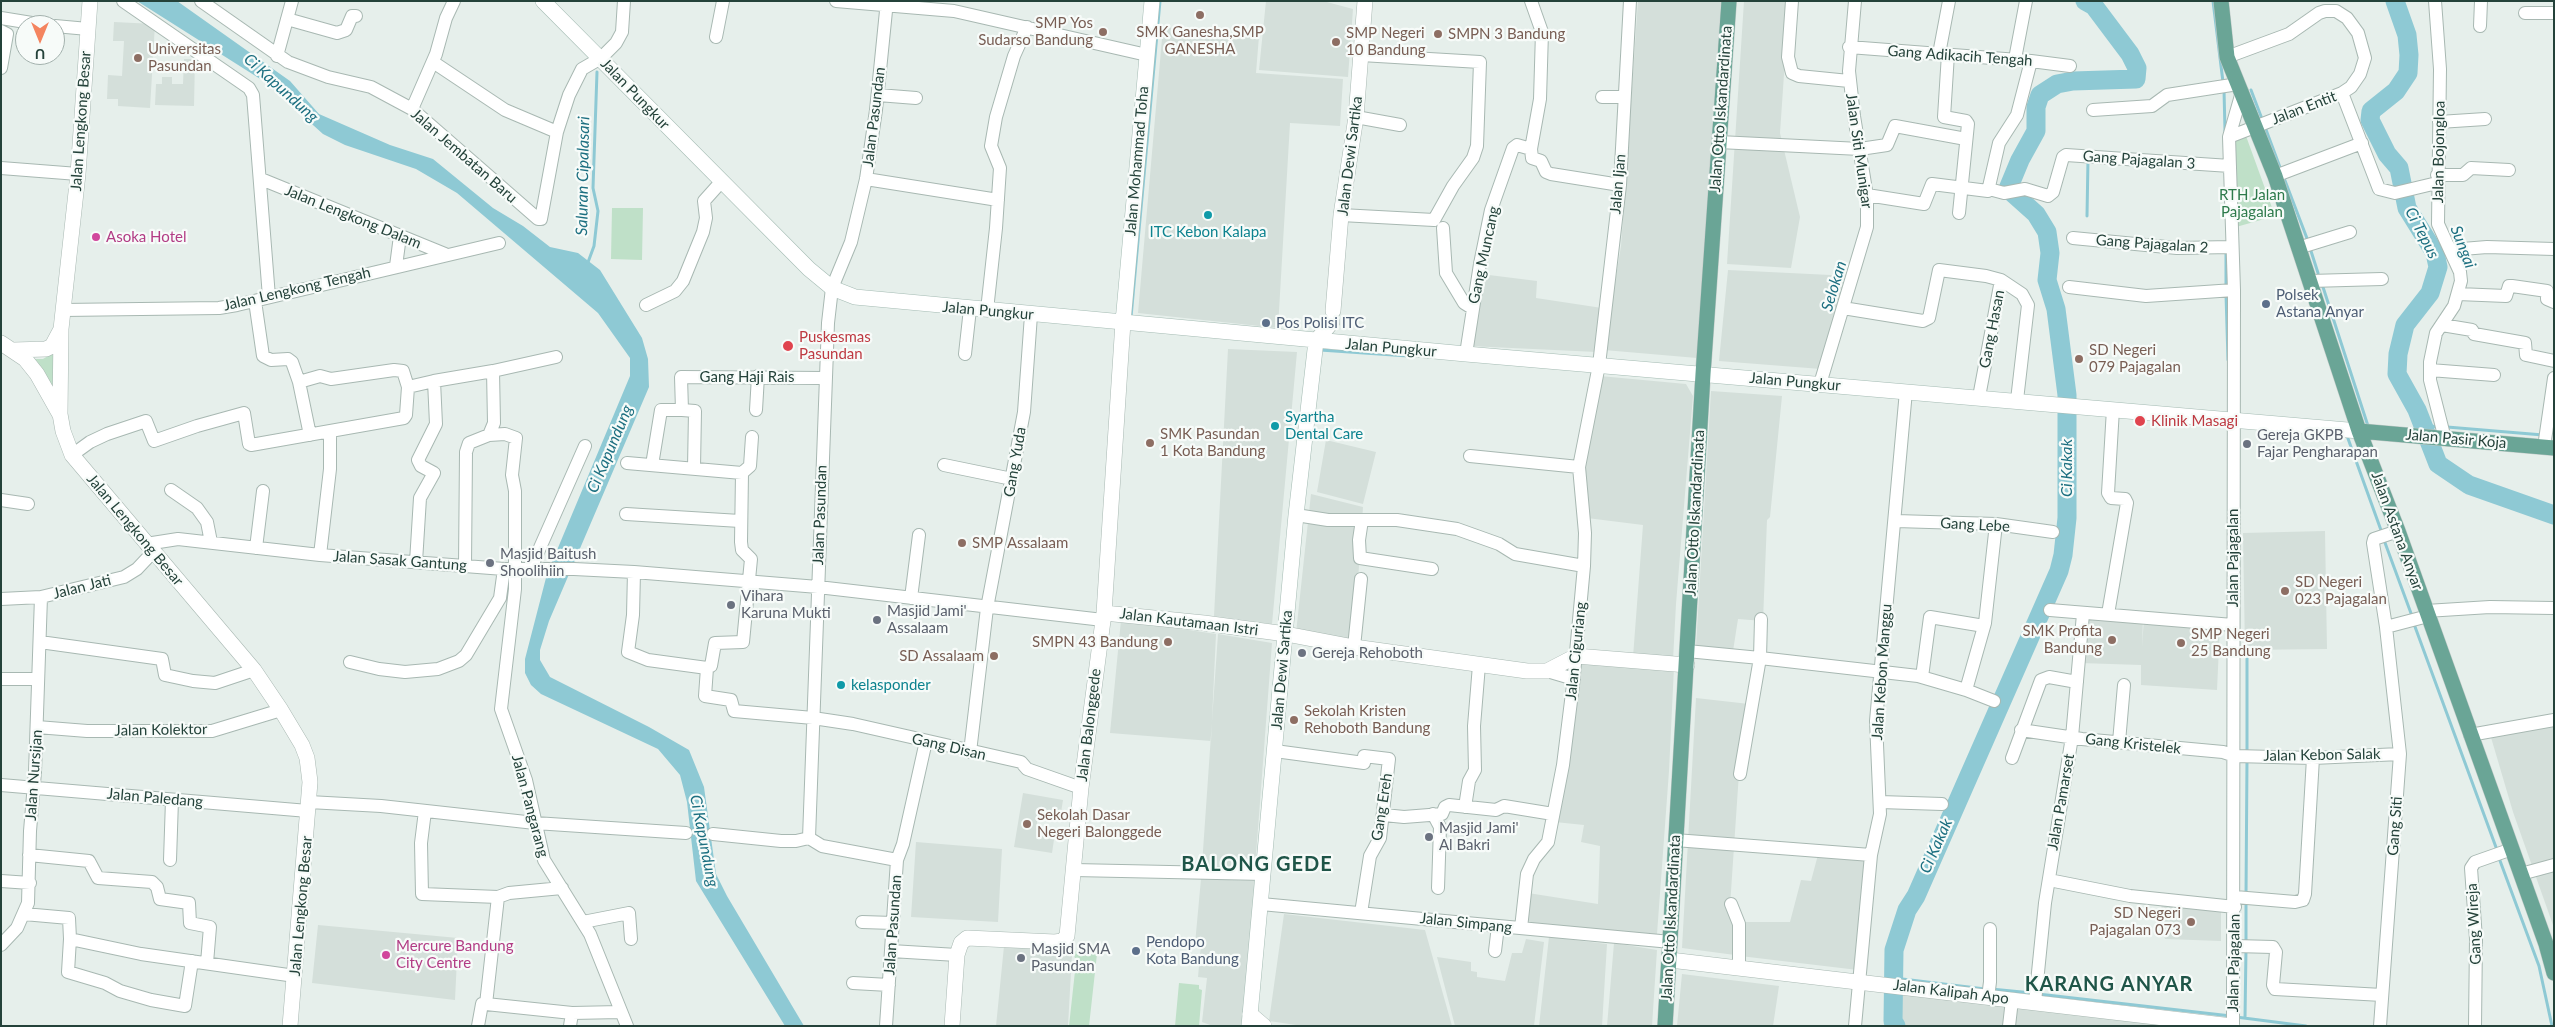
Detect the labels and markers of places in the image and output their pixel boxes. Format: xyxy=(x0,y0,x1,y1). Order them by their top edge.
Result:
marker: SMK Ganesha,SMP GANESHA xyxy=(1194,9,1206,21)
place label: SMP Yos Sudarso Bandung xyxy=(978,14,1093,49)
place label: SMK Ganesha,SMP GANESHA xyxy=(1136,23,1264,58)
place label: SMP Negeri 10 Bandung xyxy=(1346,24,1426,59)
place label: SMPN 3 Bandung xyxy=(1448,25,1565,43)
marker: SMP Yos Sudarso Bandung xyxy=(1097,26,1109,38)
marker: SMPN 3 Bandung xyxy=(1432,28,1444,40)
marker: SMP Negeri 10 Bandung xyxy=(1330,36,1342,48)
place label: Universitas Pasundan xyxy=(148,40,221,75)
marker: Universitas Pasundan xyxy=(132,52,144,64)
marker: ITC Kebon Kalapa xyxy=(1202,209,1214,221)
place label: ITC Kebon Kalapa xyxy=(1149,223,1267,241)
place label: Asoka Hotel xyxy=(106,228,186,246)
marker: Asoka Hotel xyxy=(90,231,102,243)
place label: Polsek Astana Anyar xyxy=(2276,286,2364,321)
marker: Polsek Astana Anyar xyxy=(2260,298,2272,310)
place label: Pos Polisi ITC xyxy=(1276,314,1364,332)
marker: Pos Polisi ITC xyxy=(1260,317,1272,329)
place label: Puskesmas Pasundan xyxy=(799,328,871,363)
marker: Puskesmas Pasundan xyxy=(781,339,795,353)
place label: SD Negeri 079 Pajagalan xyxy=(2089,341,2181,376)
marker: SD Negeri 079 Pajagalan xyxy=(2073,353,2085,365)
place label: Syartha Dental Care xyxy=(1285,408,1363,443)
place label: Klinik Masagi xyxy=(2151,412,2238,430)
marker: Klinik Masagi xyxy=(2133,414,2147,428)
marker: Syartha Dental Care xyxy=(1269,420,1281,432)
place label: SMK Pasundan 1 Kota Bandung xyxy=(1160,425,1265,460)
place label: Gereja GKPB Fajar Pengharapan xyxy=(2257,426,2378,461)
marker: SMK Pasundan 1 Kota Bandung xyxy=(1144,437,1156,449)
marker: Gereja GKPB Fajar Pengharapan xyxy=(2241,438,2253,450)
place label: SMP Assalaam xyxy=(972,534,1068,552)
marker: SMP Assalaam xyxy=(956,537,968,549)
place label: Masjid Baitush Shoolihiin xyxy=(500,545,596,580)
marker: Masjid Baitush Shoolihiin xyxy=(484,557,496,569)
place label: SD Negeri 023 Pajagalan xyxy=(2295,573,2387,608)
marker: SD Negeri 023 Pajagalan xyxy=(2279,585,2291,597)
place label: Vihara Karuna Mukti xyxy=(741,587,831,622)
marker: Vihara Karuna Mukti xyxy=(725,599,737,611)
place label: Masjid Jami' Assalaam xyxy=(887,602,967,637)
marker: Masjid Jami' Assalaam xyxy=(871,614,883,626)
place label: SMK Profita Bandung xyxy=(2022,622,2102,657)
place label: SMP Negeri 25 Bandung xyxy=(2191,625,2271,660)
place label: SMPN 43 Bandung xyxy=(1032,633,1158,651)
marker: SMK Profita Bandung xyxy=(2106,634,2118,646)
marker: SMPN 43 Bandung xyxy=(1162,636,1174,648)
marker: SMP Negeri 25 Bandung xyxy=(2175,637,2187,649)
place label: Gereja Rehoboth xyxy=(1312,644,1423,662)
place label: SD Assalaam xyxy=(899,647,984,665)
marker: Gereja Rehoboth xyxy=(1296,647,1308,659)
marker: SD Assalaam xyxy=(988,650,1000,662)
place label: kelasponder xyxy=(851,676,931,694)
marker: kelasponder xyxy=(835,679,847,691)
place label: Sekolah Kristen Rehoboth Bandung xyxy=(1304,702,1430,737)
marker: Sekolah Kristen Rehoboth Bandung xyxy=(1288,714,1300,726)
place label: Sekolah Dasar Negeri Balonggede xyxy=(1037,806,1162,841)
marker: Sekolah Dasar Negeri Balonggede xyxy=(1021,818,1033,830)
place label: Masjid Jami' Al Bakri xyxy=(1439,819,1519,854)
marker: Masjid Jami' Al Bakri xyxy=(1423,831,1435,843)
place label: SD Negeri Pajagalan 073 xyxy=(2089,904,2181,939)
marker: SD Negeri Pajagalan 073 xyxy=(2185,916,2197,928)
place label: Pendopo Kota Bandung xyxy=(1146,933,1239,968)
place label: Mercure Bandung City Centre xyxy=(396,937,514,972)
place label: Masjid SMA Pasundan xyxy=(1031,940,1110,975)
marker: Pendopo Kota Bandung xyxy=(1130,945,1142,957)
marker: Mercure Bandung City Centre xyxy=(380,949,392,961)
marker: Masjid SMA Pasundan xyxy=(1015,952,1027,964)

